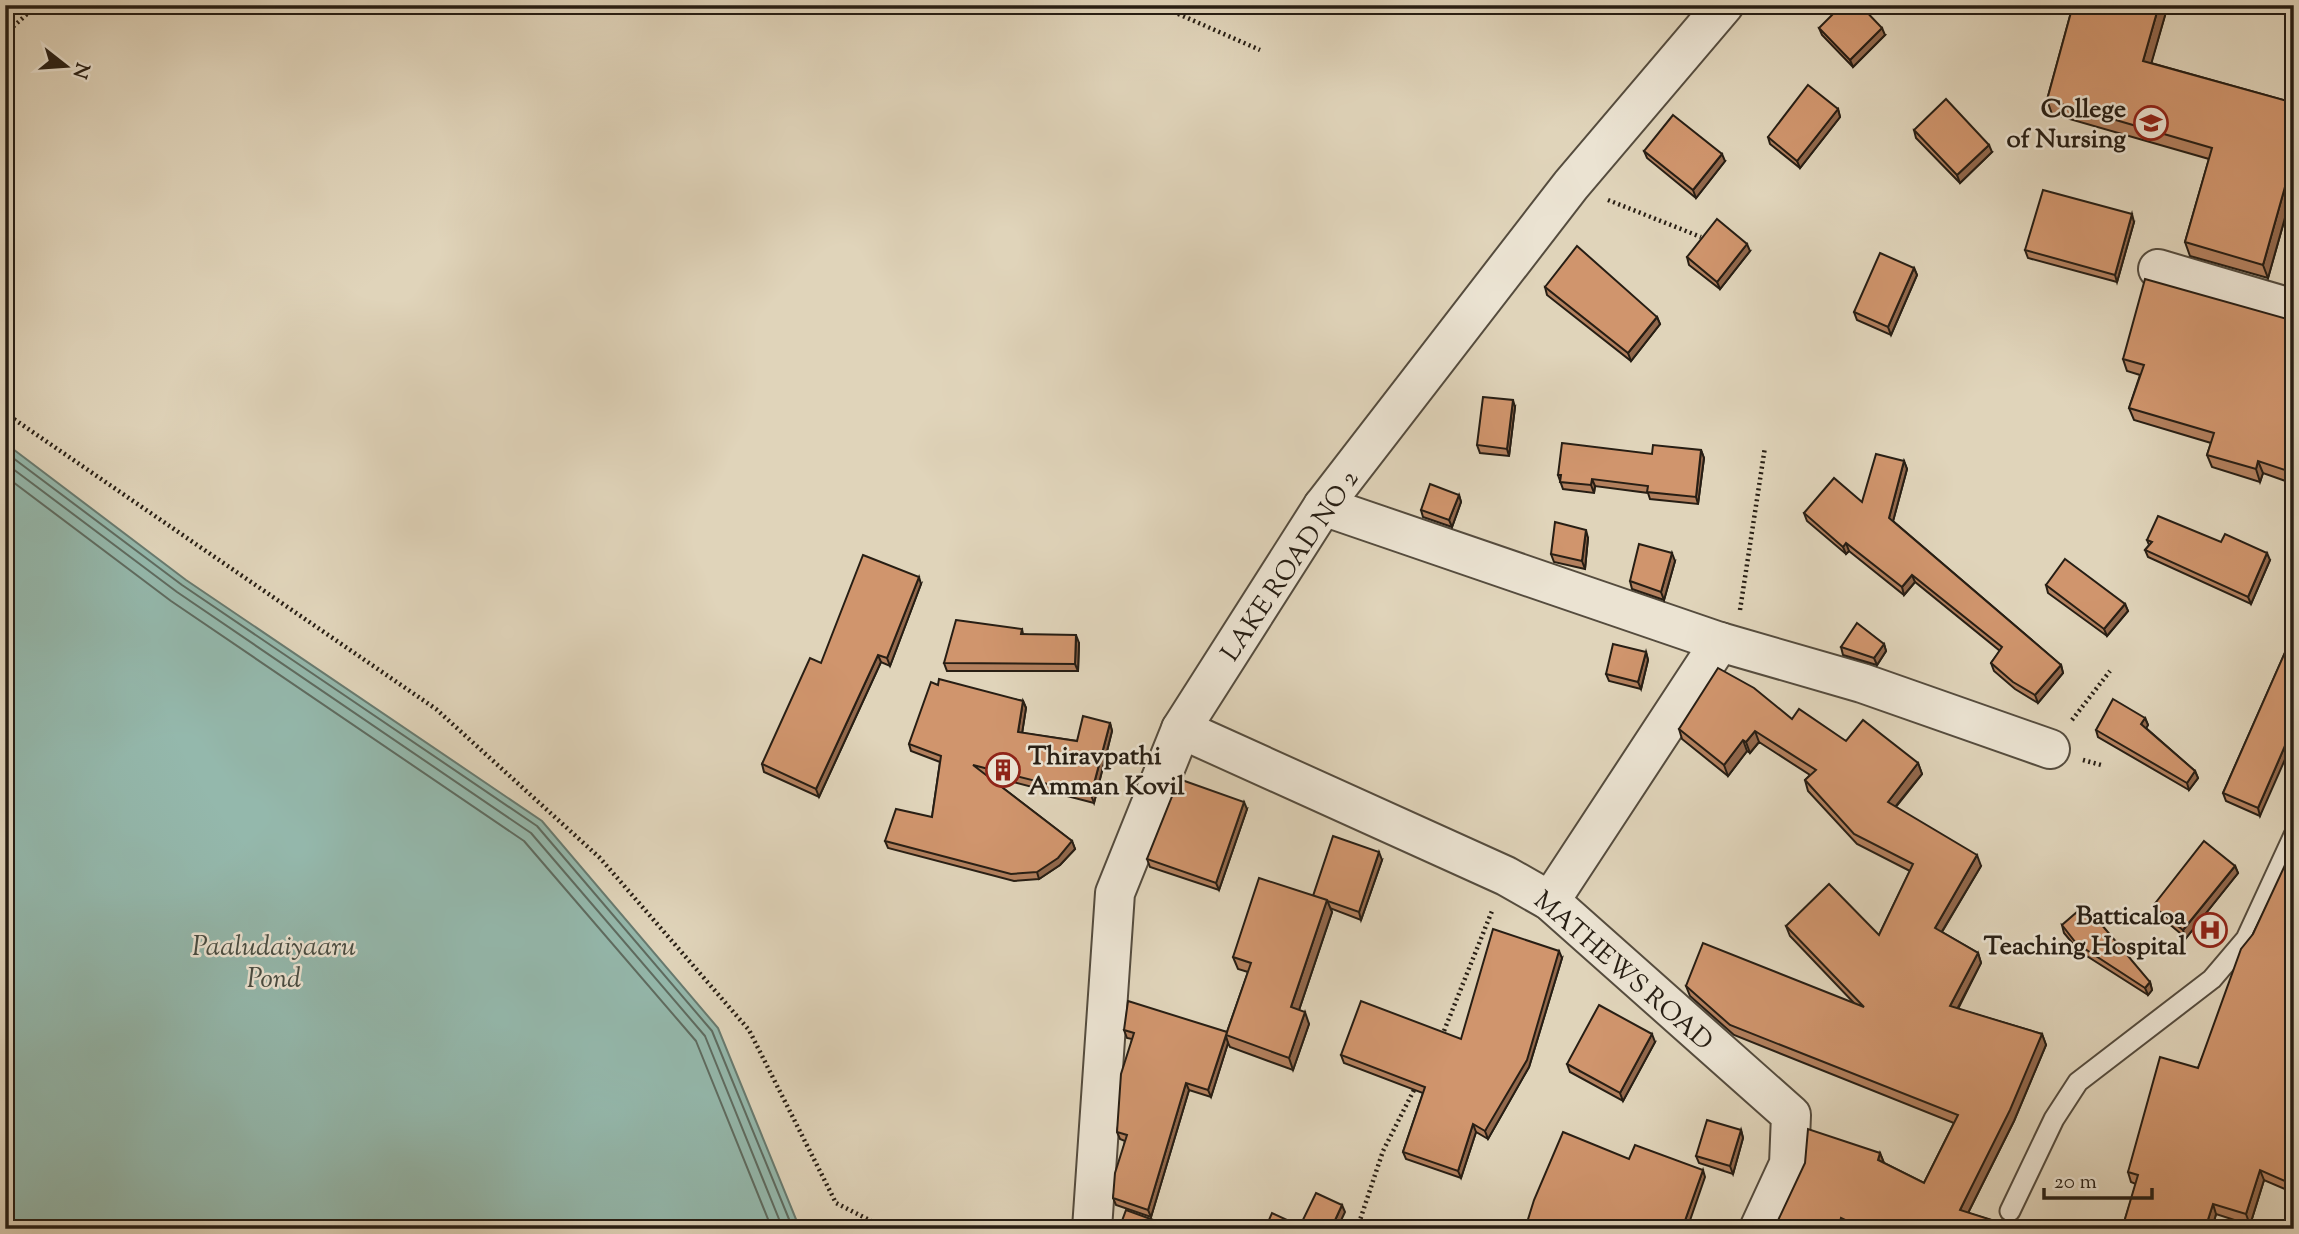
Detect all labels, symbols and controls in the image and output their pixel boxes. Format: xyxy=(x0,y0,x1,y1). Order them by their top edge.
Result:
north arrow xyxy=(32,32,102,102)
text: N xyxy=(65,59,95,81)
place label: College of Nursing xyxy=(2007,92,2126,159)
school or university icon: College of Nursing xyxy=(2132,104,2170,142)
street label: LAKE ROAD NO 2 xyxy=(1213,463,1369,669)
place label: Thiravpathi Amman Kovil xyxy=(1028,739,1185,806)
building icon: Thiravpathi Amman Kovil xyxy=(984,751,1022,789)
street label: MATHEWS ROAD xyxy=(1525,883,1720,1060)
place label: Batticaloa Teaching Hospital xyxy=(1984,899,2187,966)
hospital icon: Batticaloa Teaching Hospital xyxy=(2191,911,2229,949)
water label: Paaludaiyaaru Pond xyxy=(192,928,356,1000)
scale bar xyxy=(2044,1157,2152,1201)
text: 20 m xyxy=(2054,1168,2097,1198)

